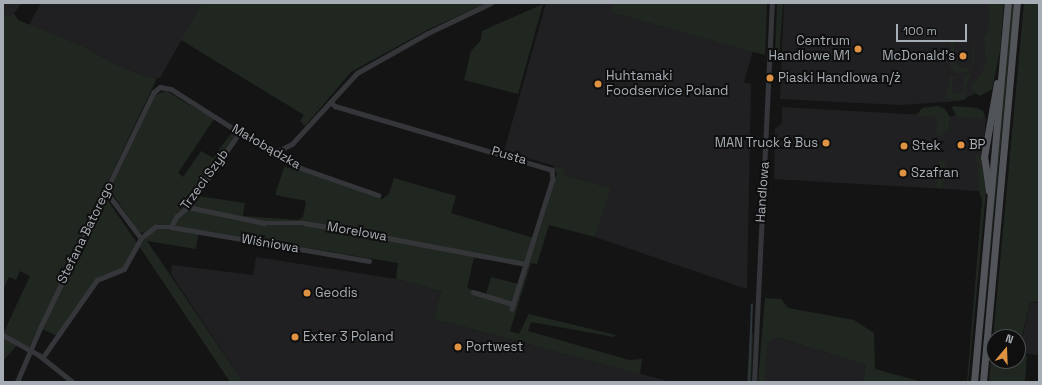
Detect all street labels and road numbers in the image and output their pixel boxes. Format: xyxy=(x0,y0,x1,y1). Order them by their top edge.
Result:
street label: Małobądzka xyxy=(229,121,303,173)
street label: Pusta xyxy=(490,144,528,168)
street label: Trzeci Szyb xyxy=(178,147,232,213)
street label: Handlowa xyxy=(753,161,773,223)
street label: Stefana Batorego xyxy=(55,180,117,286)
street label: Morelowa xyxy=(326,219,388,245)
street label: Wiśniowa xyxy=(240,231,300,257)

